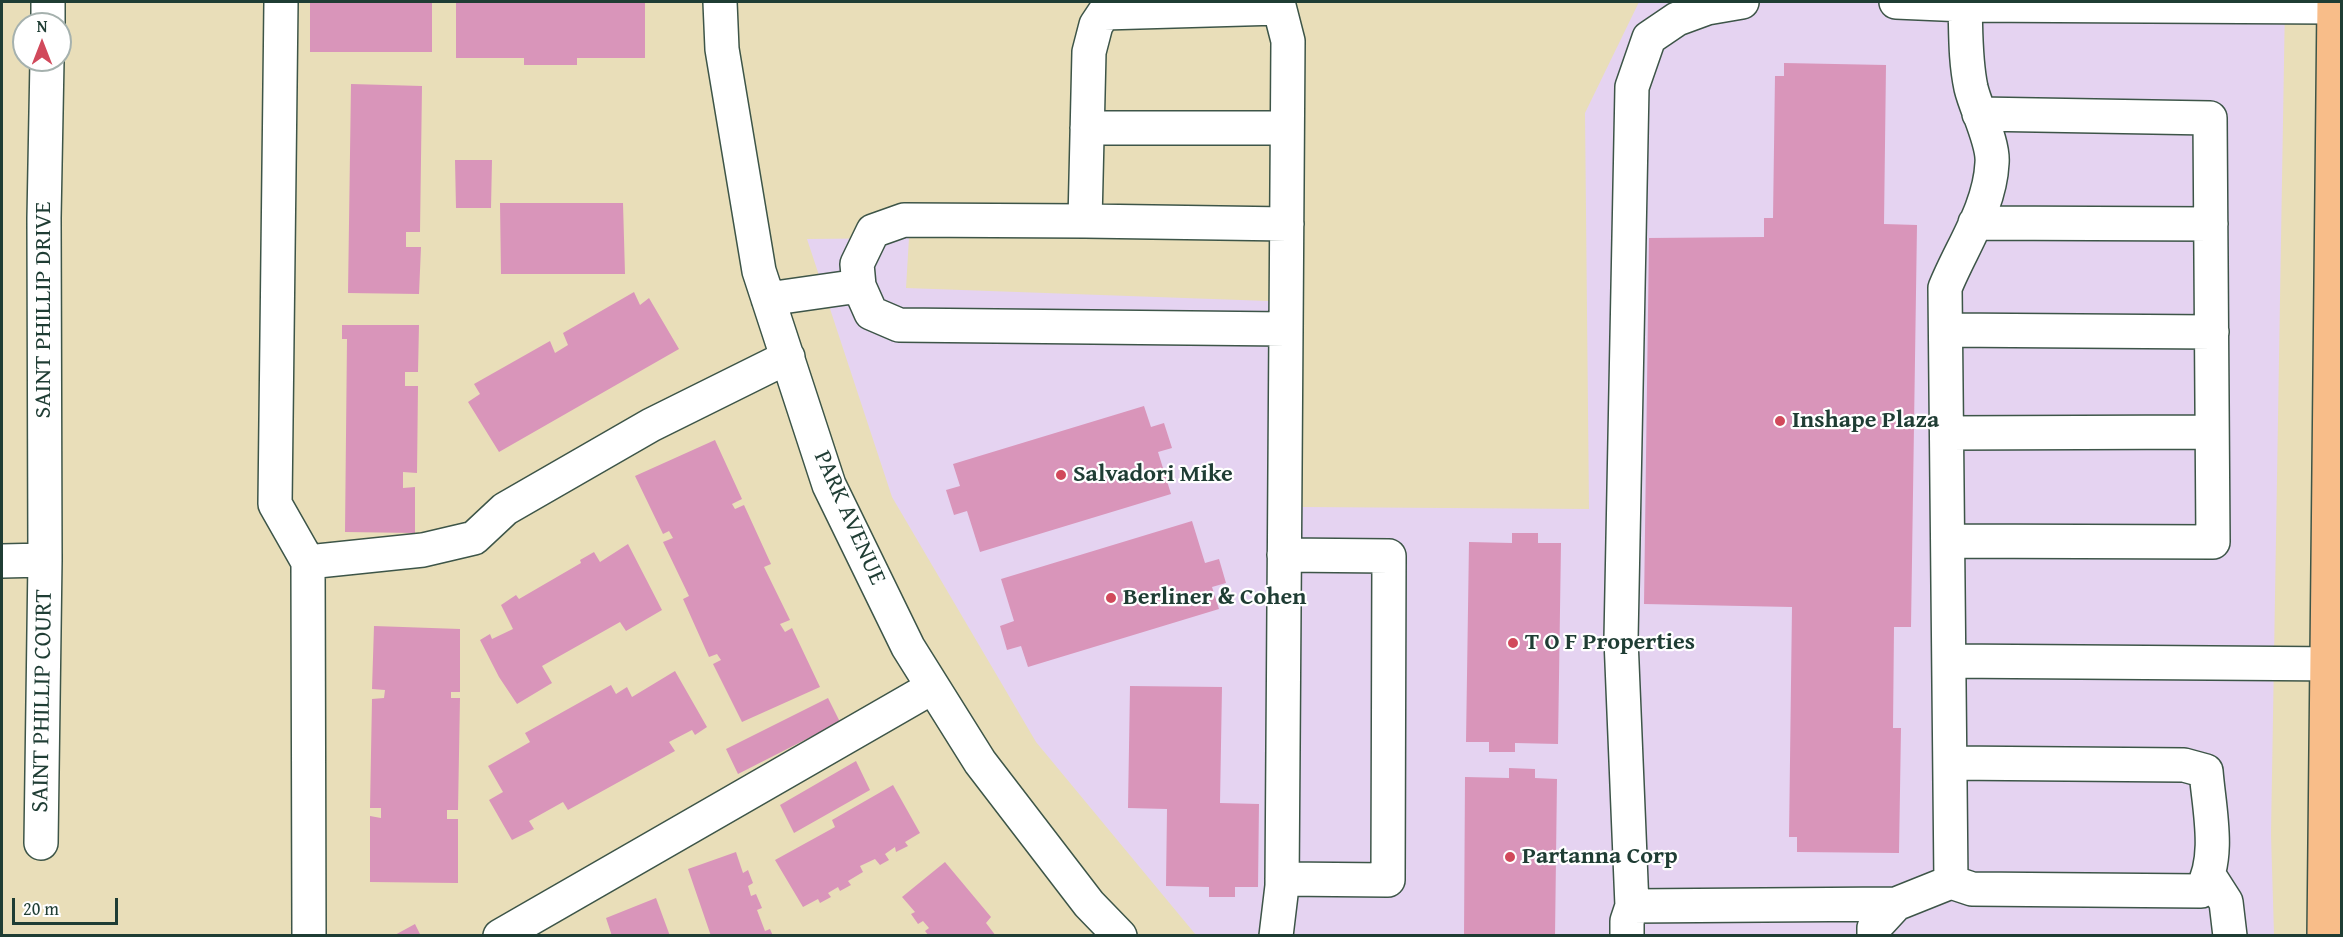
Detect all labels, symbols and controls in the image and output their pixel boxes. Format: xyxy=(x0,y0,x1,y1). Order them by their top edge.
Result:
north arrow xyxy=(12,12,72,72)
text: N xyxy=(37,14,47,38)
street label: SAINT PHILLIP DRIVE xyxy=(30,202,58,418)
place label: Inshape Plaza xyxy=(1792,407,1939,435)
marker: Inshape Plaza xyxy=(1773,414,1787,428)
street label: PARK AVENUE xyxy=(807,447,891,589)
place label: Salvadori Mike xyxy=(1073,461,1233,489)
marker: Salvadori Mike xyxy=(1054,468,1068,482)
place label: Berliner & Cohen xyxy=(1123,584,1306,612)
street label: SAINT PHILLIP COURT xyxy=(27,589,59,813)
marker: Berliner & Cohen xyxy=(1104,591,1118,605)
place label: T O F Properties xyxy=(1525,629,1695,657)
marker: T O F Properties xyxy=(1506,636,1520,650)
place label: Partanna Corp xyxy=(1522,843,1678,871)
marker: Partanna Corp xyxy=(1503,850,1517,864)
scale bar xyxy=(15,886,122,924)
text: 20 m xyxy=(23,895,59,922)

